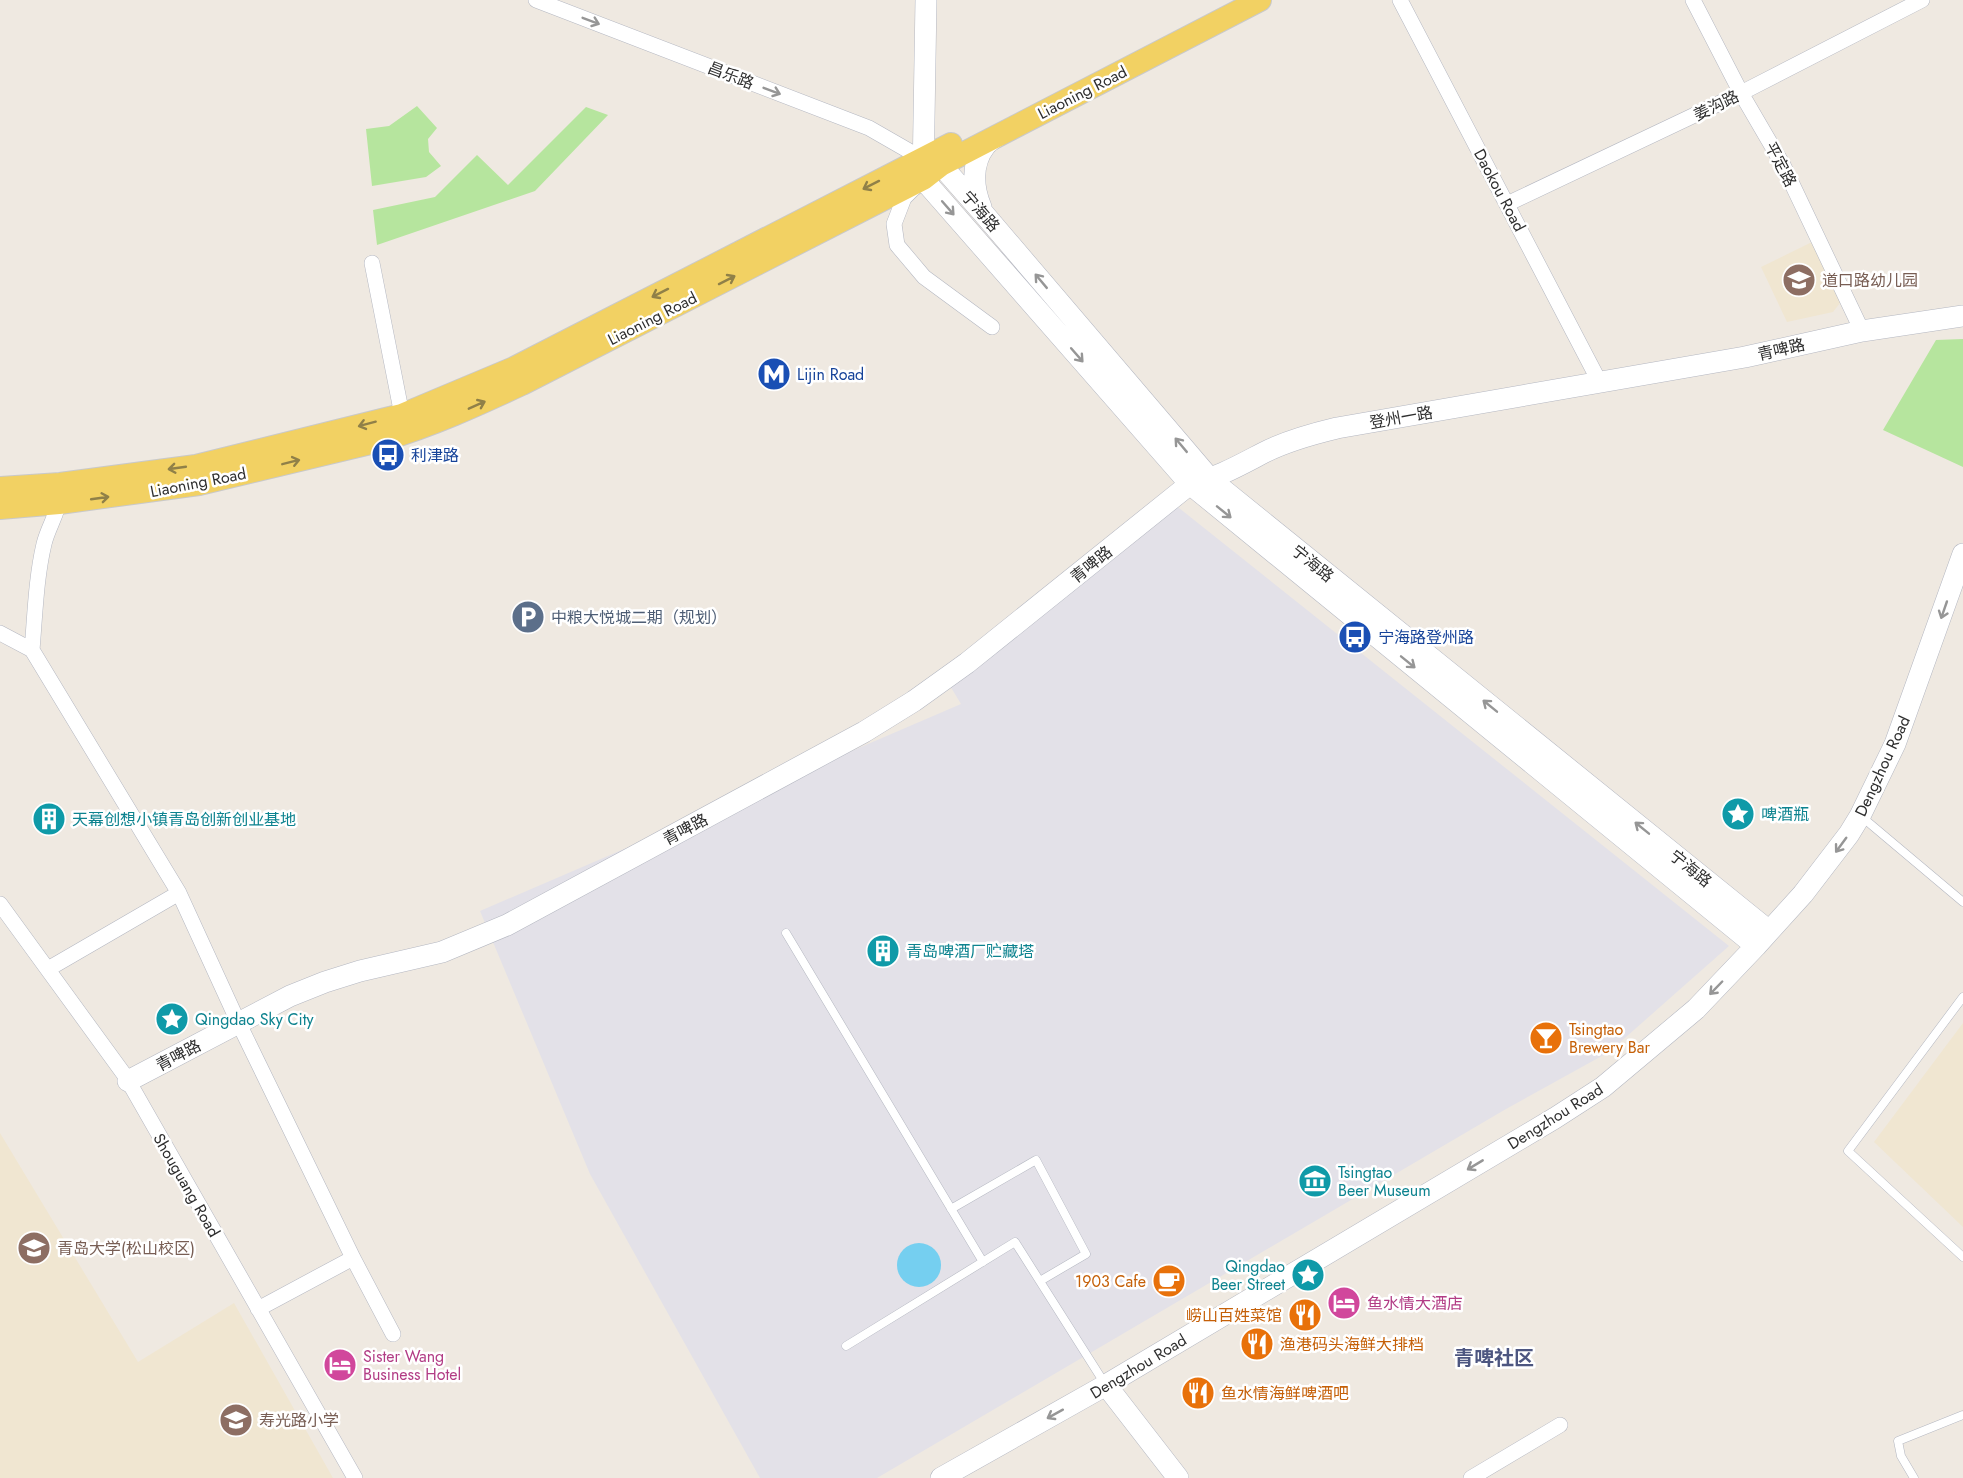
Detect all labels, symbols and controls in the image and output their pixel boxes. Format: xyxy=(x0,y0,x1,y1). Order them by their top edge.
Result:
one-way arrow xyxy=(581,16,599,27)
street label: 昌乐路 xyxy=(704,56,757,95)
street label: Liaoning Road xyxy=(1034,60,1131,125)
street label: 姜沟路 xyxy=(1690,85,1743,126)
one-way arrow xyxy=(763,86,781,97)
street label: 平定路 xyxy=(1759,138,1802,191)
street label: Daokou Road xyxy=(1468,145,1531,236)
one-way arrow xyxy=(862,180,880,192)
street label: 宁海路 xyxy=(956,186,1005,237)
one-way arrow xyxy=(942,200,955,216)
school or university icon: 道口路幼儿园 xyxy=(1781,262,1817,298)
place label: 道口路幼儿园 xyxy=(1822,269,1918,292)
one-way arrow xyxy=(717,273,735,285)
one-way arrow xyxy=(1034,274,1048,289)
street label: Liaoning Road xyxy=(604,286,701,351)
one-way arrow xyxy=(651,288,669,300)
street label: 青啤路 xyxy=(1755,333,1807,366)
one-way arrow xyxy=(1070,347,1084,362)
metro station icon: Lijin Road xyxy=(756,356,792,392)
place label: Lijin Road xyxy=(797,363,864,386)
one-way arrow xyxy=(468,399,486,410)
street label: 登州一路 xyxy=(1368,401,1435,434)
one-way arrow xyxy=(358,419,377,430)
bus stop icon: 利津路 xyxy=(370,437,406,473)
one-way arrow xyxy=(1174,438,1188,453)
place label: 利津路 xyxy=(411,444,459,467)
one-way arrow xyxy=(282,455,301,467)
street label: Liaoning Road xyxy=(148,462,248,503)
one-way arrow xyxy=(168,463,188,474)
one-way arrow xyxy=(90,492,109,503)
one-way arrow xyxy=(1216,505,1232,518)
street label: 宁海路 xyxy=(1287,539,1339,587)
street label: 青啤路 xyxy=(1065,540,1117,588)
parking icon: 中粮大悦城二期（规划） xyxy=(510,599,546,635)
one-way arrow xyxy=(1937,600,1948,618)
place label: 中粮大悦城二期（规划） xyxy=(551,606,727,629)
bus stop icon: 宁海路登州路 xyxy=(1337,619,1373,655)
place label: 宁海路登州路 xyxy=(1378,626,1474,649)
one-way arrow xyxy=(1400,655,1416,668)
one-way arrow xyxy=(1482,699,1498,712)
street label: Dengzhou Road xyxy=(1849,712,1916,820)
place icon: 啤酒瓶 xyxy=(1720,796,1756,832)
building icon: 天幕创想小镇青岛创新创业基地 xyxy=(31,801,67,837)
place label: 啤酒瓶 xyxy=(1761,803,1809,826)
place label: 天幕创想小镇青岛创新创业基地 xyxy=(72,808,296,831)
street label: 青啤路 xyxy=(659,808,712,851)
one-way arrow xyxy=(1634,822,1650,835)
one-way arrow xyxy=(1834,837,1847,853)
street label: 宁海路 xyxy=(1665,844,1717,892)
building icon: 青岛啤酒厂贮藏塔 xyxy=(865,933,901,969)
place label: 青岛啤酒厂贮藏塔 xyxy=(906,940,1034,963)
one-way arrow xyxy=(1708,981,1723,996)
place icon: Qingdao Sky City xyxy=(154,1001,190,1037)
place label: Qingdao Sky City xyxy=(195,1008,315,1031)
place label: Tsingtao Brewery Bar xyxy=(1569,1018,1650,1059)
bar icon: Tsingtao Brewery Bar xyxy=(1528,1020,1564,1056)
street label: 青啤路 xyxy=(152,1034,205,1077)
street label: Dengzhou Road xyxy=(1503,1078,1608,1155)
street label: Shouguang Road xyxy=(148,1129,226,1241)
one-way arrow xyxy=(1467,1160,1484,1172)
place label: Tsingtao Beer Museum xyxy=(1338,1161,1431,1202)
museum icon: Tsingtao Beer Museum xyxy=(1297,1163,1333,1199)
school or university icon: 青岛大学(松山校区) xyxy=(16,1230,52,1266)
place label: 青岛大学(松山校区) xyxy=(57,1237,195,1260)
place label: Qingdao Beer Street xyxy=(1211,1255,1285,1296)
place icon: Qingdao Beer Street xyxy=(1290,1257,1326,1293)
cafe icon: 1903 Cafe xyxy=(1151,1263,1187,1299)
place label: 1903 Cafe xyxy=(1075,1270,1146,1293)
hotel icon: 鱼水情大酒店 xyxy=(1326,1285,1362,1321)
place label: 鱼水情大酒店 xyxy=(1367,1292,1463,1315)
restaurant icon: 崂山百姓菜馆 xyxy=(1287,1297,1323,1333)
place label: 崂山百姓菜馆 xyxy=(1186,1304,1282,1327)
restaurant icon: 渔港码头海鲜大排档 xyxy=(1239,1326,1275,1362)
street label: Dengzhou Road xyxy=(1086,1329,1191,1404)
place label: 渔港码头海鲜大排档 xyxy=(1280,1333,1424,1356)
district label: 青啤社区 xyxy=(1454,1344,1534,1373)
place label: Sister Wang Business Hotel xyxy=(363,1345,461,1386)
hotel icon: Sister Wang Business Hotel xyxy=(322,1347,358,1383)
restaurant icon: 鱼水情海鲜啤酒吧 xyxy=(1180,1375,1216,1411)
place label: 鱼水情海鲜啤酒吧 xyxy=(1221,1382,1349,1405)
school or university icon: 寿光路小学 xyxy=(218,1402,254,1438)
place label: 寿光路小学 xyxy=(259,1409,339,1432)
one-way arrow xyxy=(1046,1409,1064,1420)

